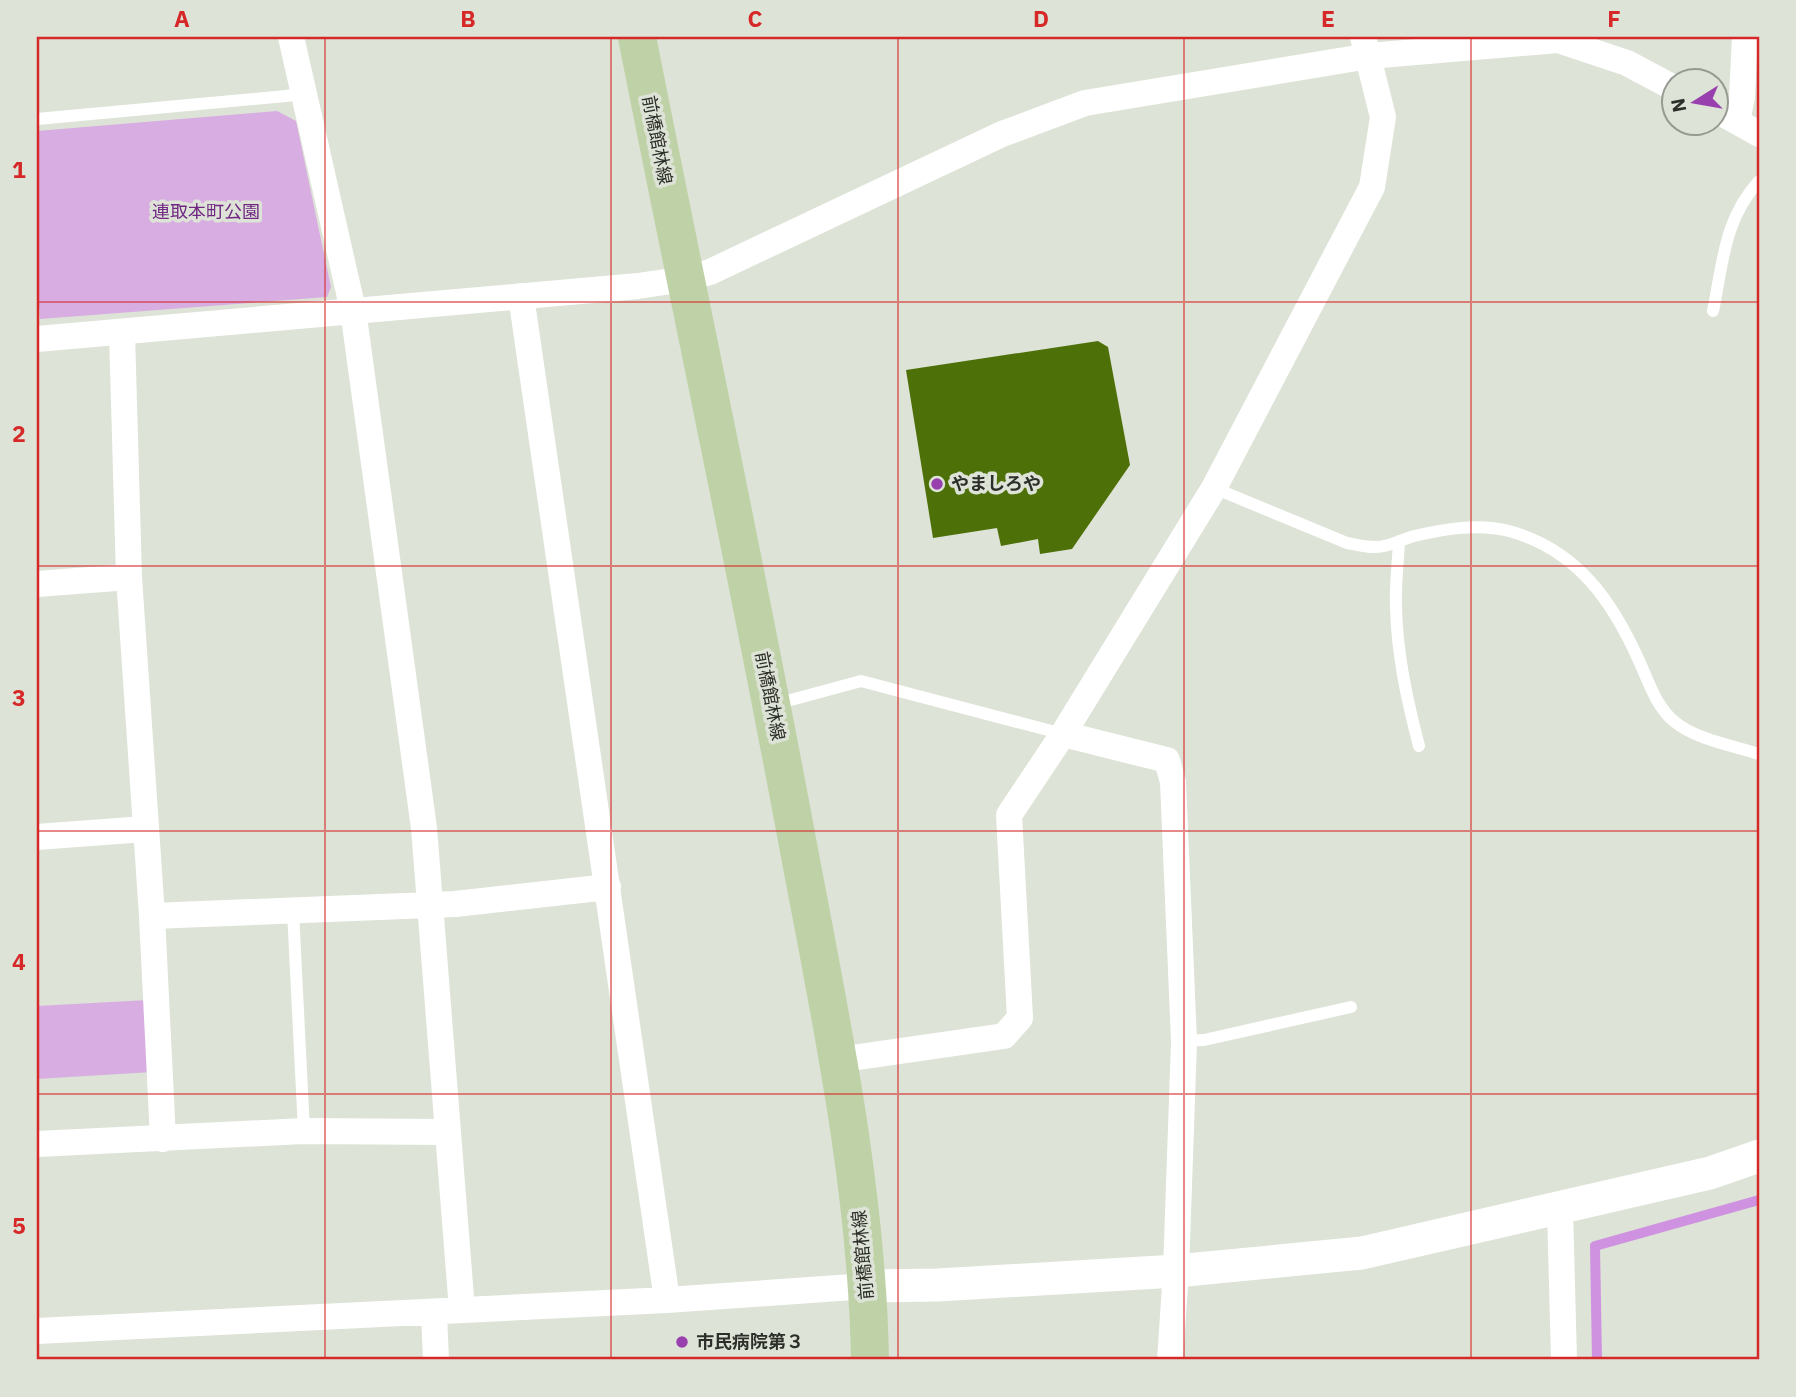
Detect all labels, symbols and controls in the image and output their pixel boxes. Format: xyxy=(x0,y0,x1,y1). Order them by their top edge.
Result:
text: A xyxy=(174,3,190,33)
text: B xyxy=(460,3,476,33)
text: C xyxy=(748,3,763,33)
text: D xyxy=(1033,3,1049,33)
text: E xyxy=(1321,3,1335,33)
text: F xyxy=(1607,3,1621,33)
north arrow xyxy=(1660,66,1730,136)
street label: 前橋館林線 xyxy=(638,94,677,186)
text: N xyxy=(1665,96,1691,114)
text: 1 xyxy=(12,154,26,184)
park label: 連取本町公園 xyxy=(152,200,260,223)
text: 2 xyxy=(12,418,26,448)
place label: やましろや xyxy=(951,472,1041,495)
marker: やましろや xyxy=(929,476,945,492)
street label: 前橋館林線 xyxy=(751,650,790,742)
text: 3 xyxy=(12,682,26,712)
text: 4 xyxy=(12,946,26,976)
street label: 前橋館林線 xyxy=(847,1209,878,1301)
text: 5 xyxy=(12,1210,26,1240)
place label: 市民病院第３ xyxy=(696,1330,804,1353)
marker: 市民病院第３ xyxy=(674,1334,690,1350)

